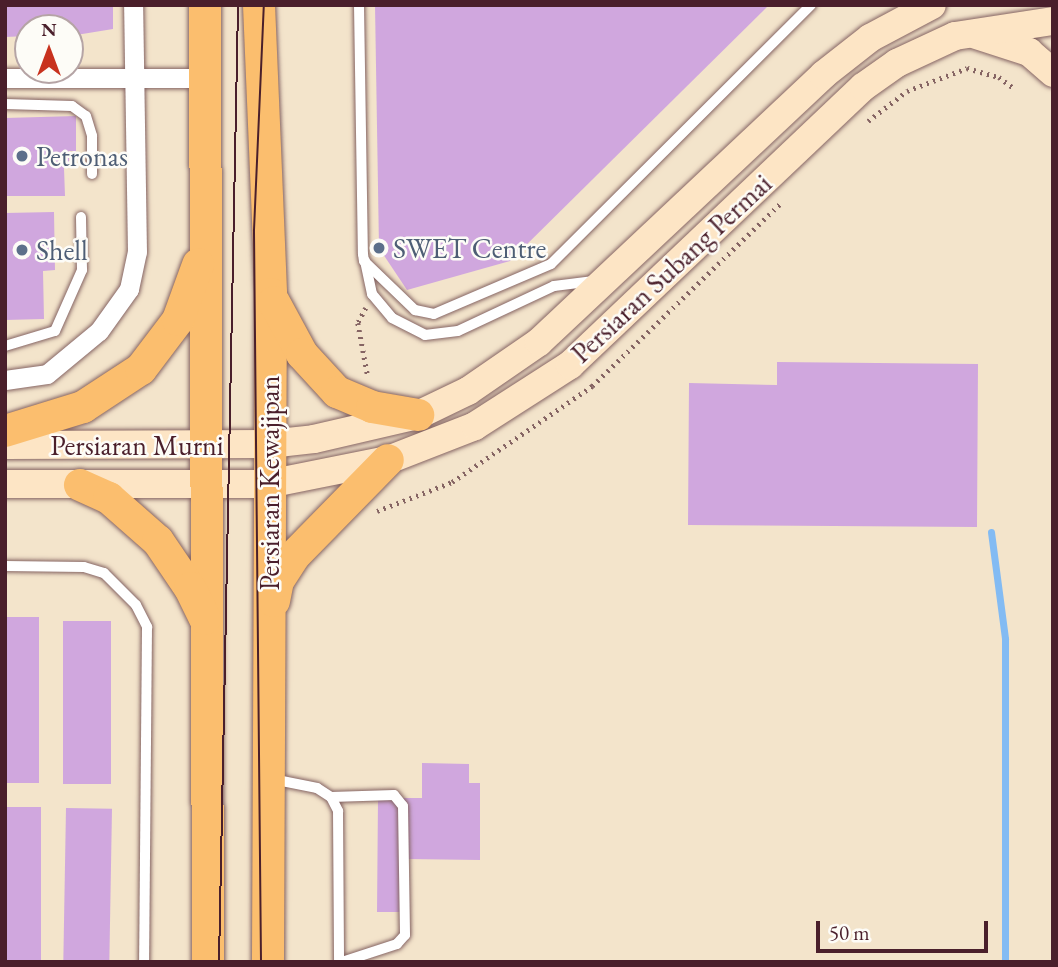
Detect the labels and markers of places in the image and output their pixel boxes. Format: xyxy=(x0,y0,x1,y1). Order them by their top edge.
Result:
place label: Petronas xyxy=(36,139,128,173)
marker: Petronas xyxy=(14,148,30,164)
place label: SWET Centre xyxy=(393,231,546,265)
place label: Shell xyxy=(36,233,88,267)
marker: SWET Centre xyxy=(371,240,387,256)
marker: Shell xyxy=(14,242,30,258)

